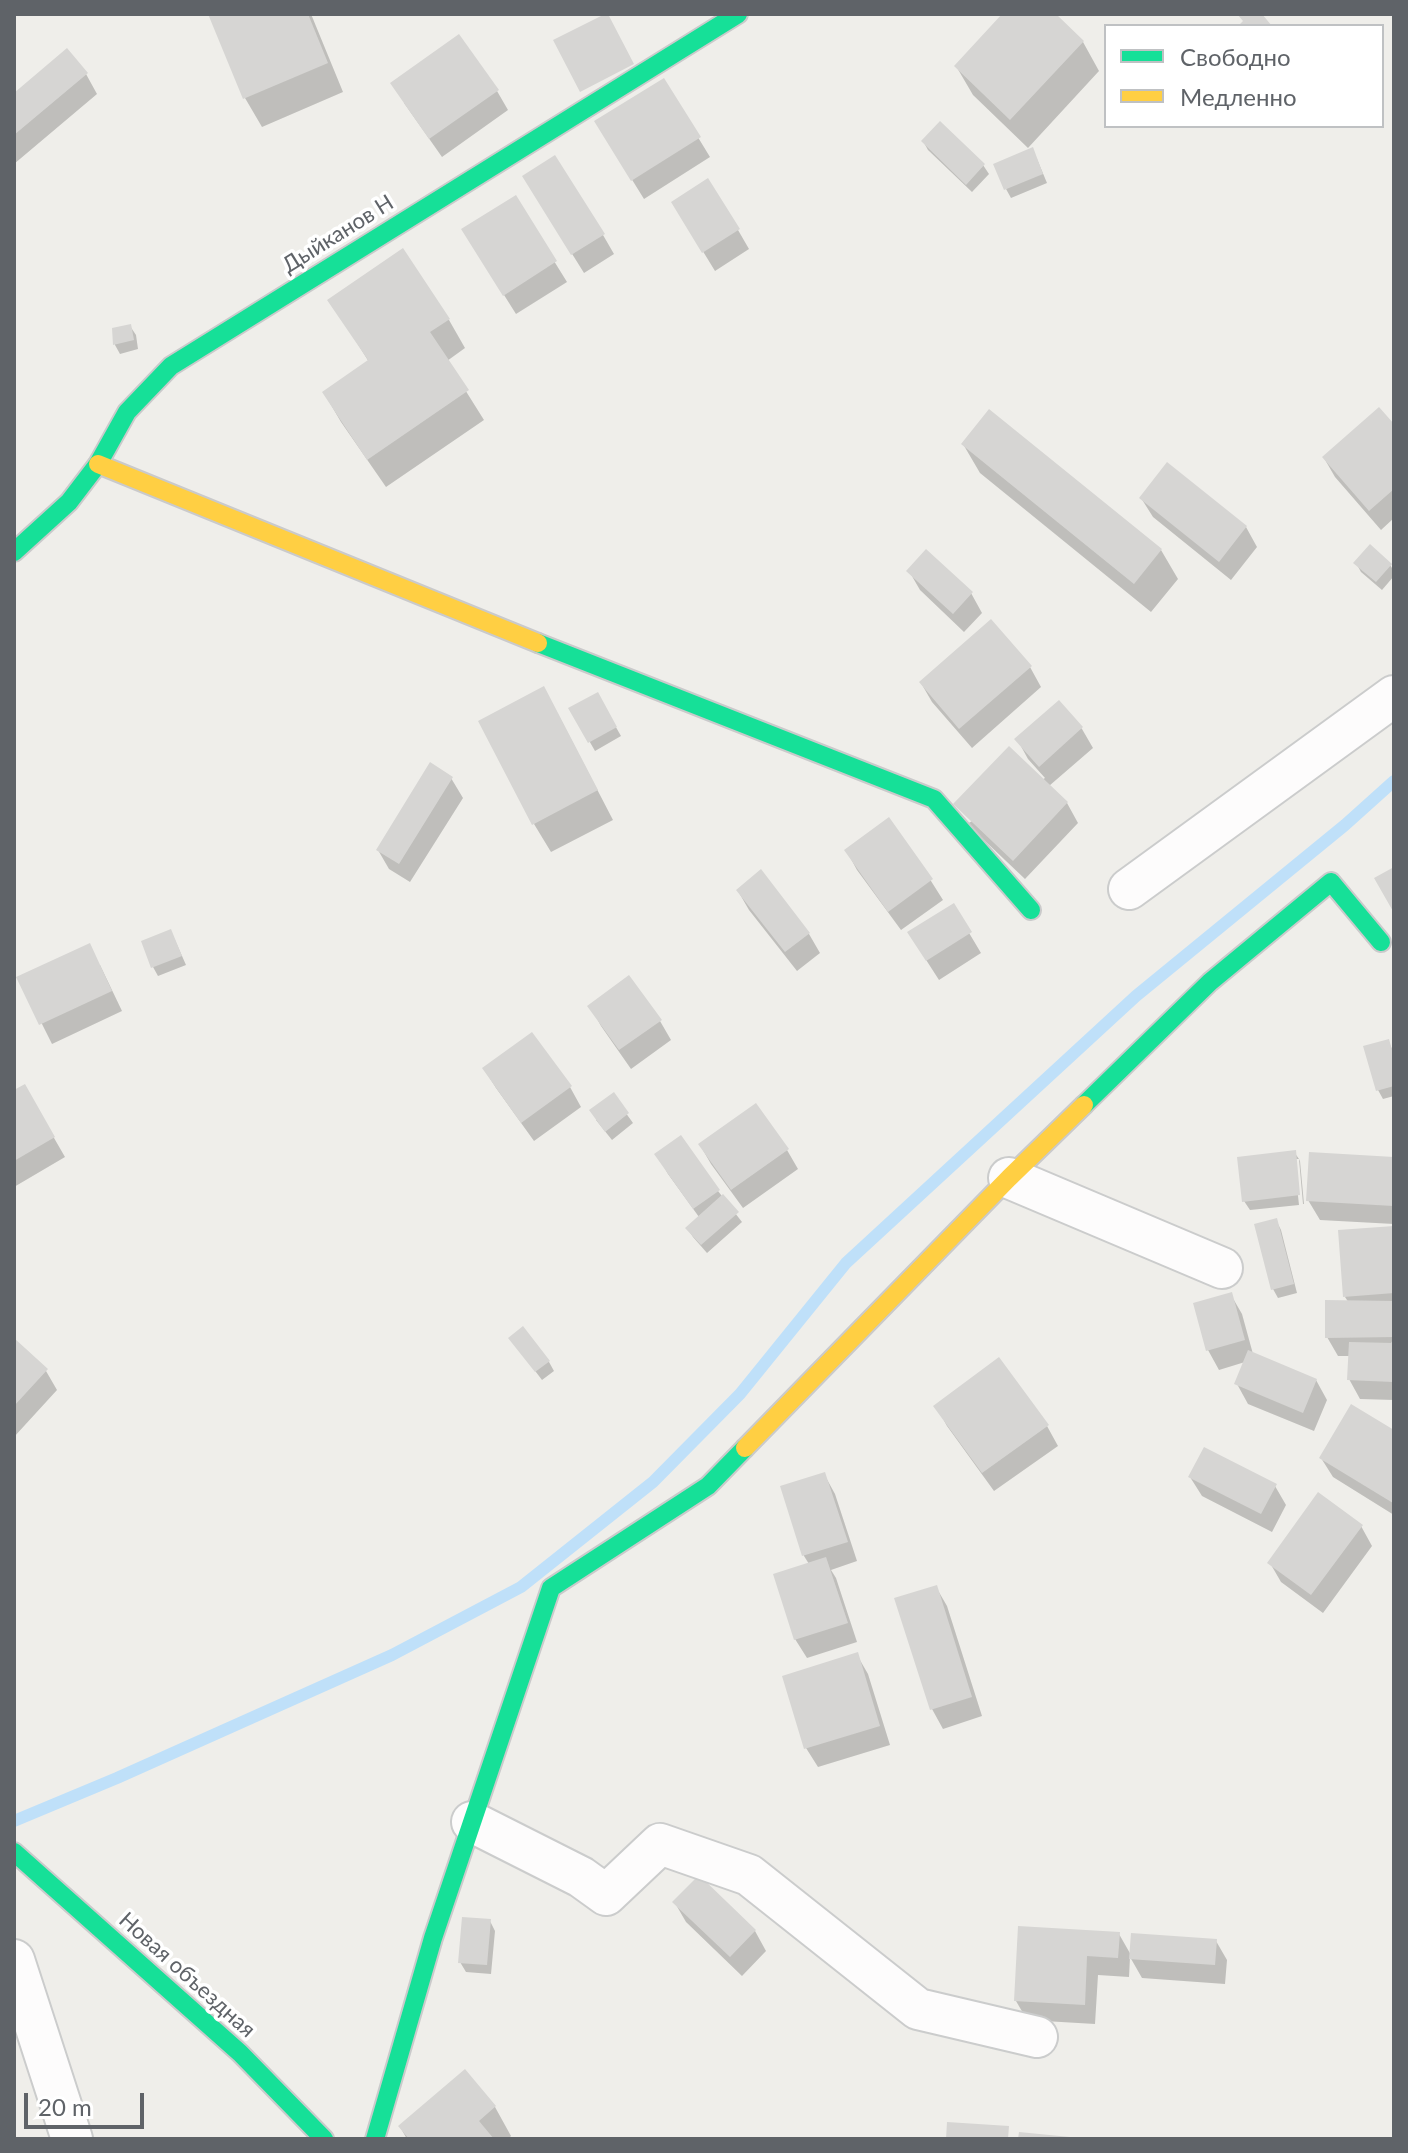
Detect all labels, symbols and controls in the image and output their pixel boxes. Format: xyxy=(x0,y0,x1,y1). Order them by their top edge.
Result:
legend xyxy=(1104,24,1384,128)
text: Свободно xyxy=(1180,42,1291,71)
text: Медленно xyxy=(1180,82,1297,111)
street label: Дыйканов Н xyxy=(278,189,398,279)
street label: Новая объездная xyxy=(113,1907,261,2043)
scale bar xyxy=(28,2077,148,2127)
text: 20 m xyxy=(38,2092,92,2121)

